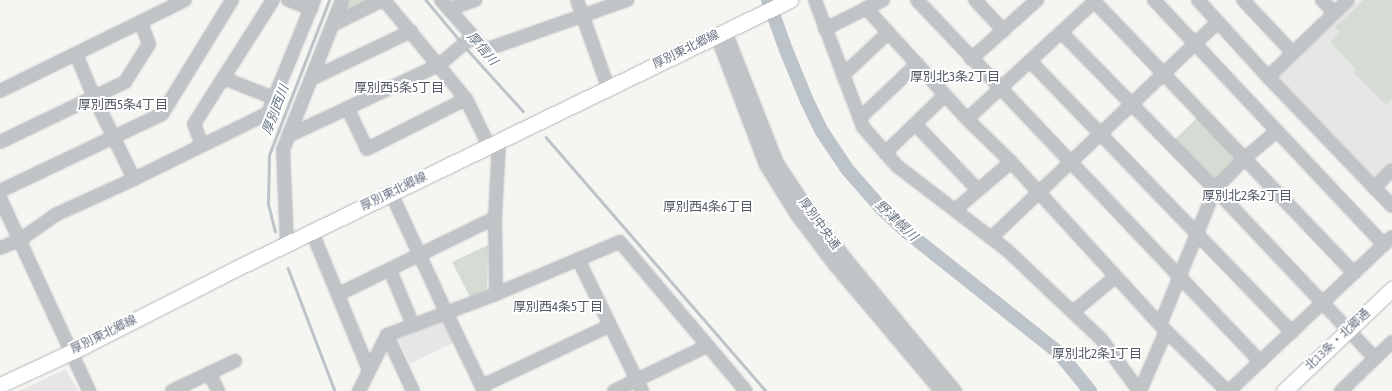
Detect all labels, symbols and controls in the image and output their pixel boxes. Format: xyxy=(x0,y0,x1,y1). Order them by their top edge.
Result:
street label: 厚別東北郷線 xyxy=(650,28,722,72)
water label: 厚信川 xyxy=(463,29,501,69)
district label: 厚別北3条2丁目 xyxy=(910,69,1000,85)
district label: 厚別西5条5丁目 xyxy=(354,80,444,96)
water label: 厚別西川 xyxy=(259,83,293,137)
district label: 厚別西5条4丁目 xyxy=(78,97,168,113)
street label: 厚別東北郷線 xyxy=(358,170,430,214)
district label: 厚別北2条2丁目 xyxy=(1202,188,1292,204)
street label: 厚別中央通 xyxy=(796,195,842,253)
water label: 野津幌川 xyxy=(872,198,920,244)
district label: 厚別西4条6丁目 xyxy=(663,199,753,215)
district label: 厚別西4条5丁目 xyxy=(513,299,603,315)
street label: 北13条・北郷通 xyxy=(1303,306,1373,374)
street label: 厚別東北郷線 xyxy=(68,313,140,357)
district label: 厚別北2条1丁目 xyxy=(1052,346,1142,362)

